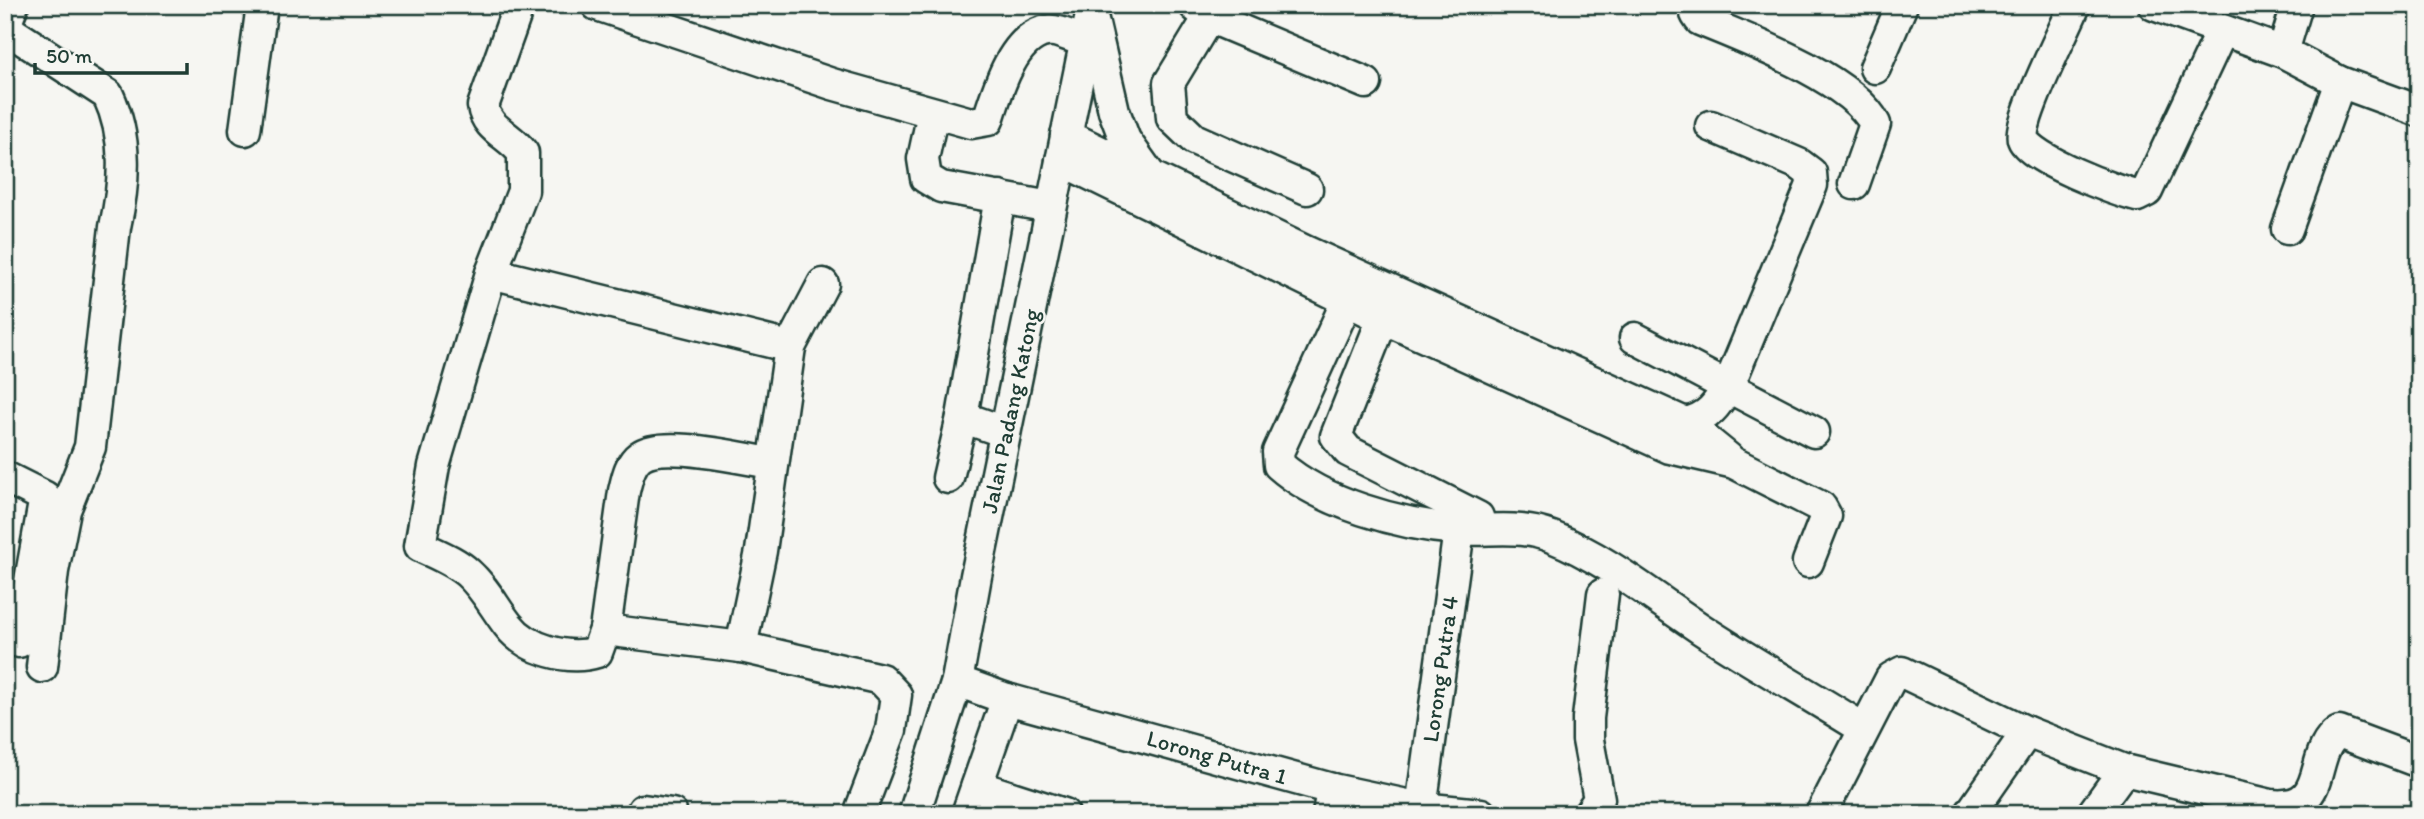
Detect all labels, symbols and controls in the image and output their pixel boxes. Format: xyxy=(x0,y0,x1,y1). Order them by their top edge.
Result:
scale bar xyxy=(35,32,187,76)
text: 50 m xyxy=(46,43,93,68)
street label: Jalan Padang Katong xyxy=(975,306,1045,516)
street label: Lorong Putra 4 xyxy=(1416,594,1464,744)
street label: Lorong Putra 1 xyxy=(1144,724,1291,790)

